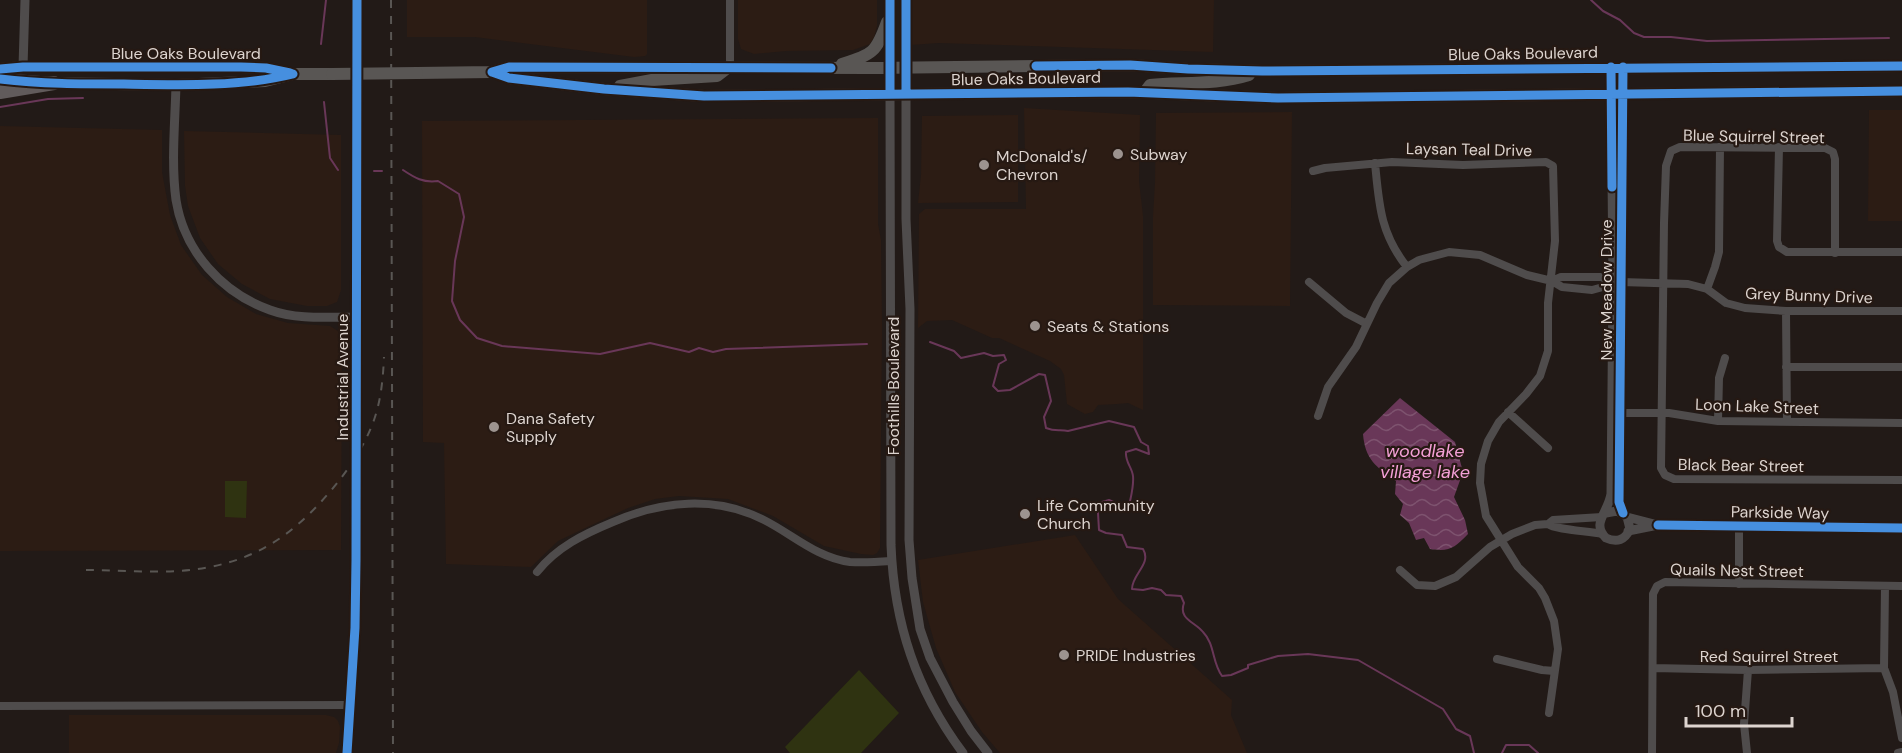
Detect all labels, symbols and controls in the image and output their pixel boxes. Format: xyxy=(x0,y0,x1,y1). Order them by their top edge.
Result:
street label: Blue Oaks Boulevard xyxy=(1448,42,1598,65)
street label: Blue Oaks Boulevard xyxy=(111,43,261,64)
street label: Blue Oaks Boulevard xyxy=(951,67,1101,90)
street label: Blue Squirrel Street xyxy=(1683,125,1825,148)
street label: Laysan Teal Drive xyxy=(1406,138,1532,161)
place label: Subway xyxy=(1130,144,1188,165)
place label: McDonald's/ Chevron xyxy=(996,146,1087,185)
marker: Subway xyxy=(1111,147,1125,161)
marker: McDonald's/ Chevron xyxy=(977,158,991,172)
street label: New Meadow Drive xyxy=(1596,219,1617,361)
street label: Grey Bunny Drive xyxy=(1745,283,1873,308)
street label: Industrial Avenue xyxy=(332,314,353,440)
place label: Seats & Stations xyxy=(1047,316,1169,337)
street label: Foothills Boulevard xyxy=(883,317,904,455)
marker: Seats & Stations xyxy=(1028,319,1042,333)
street label: Loon Lake Street xyxy=(1695,394,1819,419)
place label: Dana Safety Supply xyxy=(506,408,595,447)
marker: Dana Safety Supply xyxy=(487,420,501,434)
water label: woodlake village lake xyxy=(1380,439,1470,484)
street label: Black Bear Street xyxy=(1678,454,1804,477)
place label: Life Community Church xyxy=(1037,495,1155,534)
street label: Parkside Way xyxy=(1731,501,1829,524)
marker: Life Community Church xyxy=(1018,507,1032,521)
street label: Quails Nest Street xyxy=(1670,559,1804,582)
place label: PRIDE Industries xyxy=(1076,645,1196,666)
street label: Red Squirrel Street xyxy=(1700,646,1838,667)
marker: PRIDE Industries xyxy=(1057,648,1071,662)
scale bar xyxy=(1686,690,1792,728)
text: 100 m xyxy=(1695,699,1746,723)

